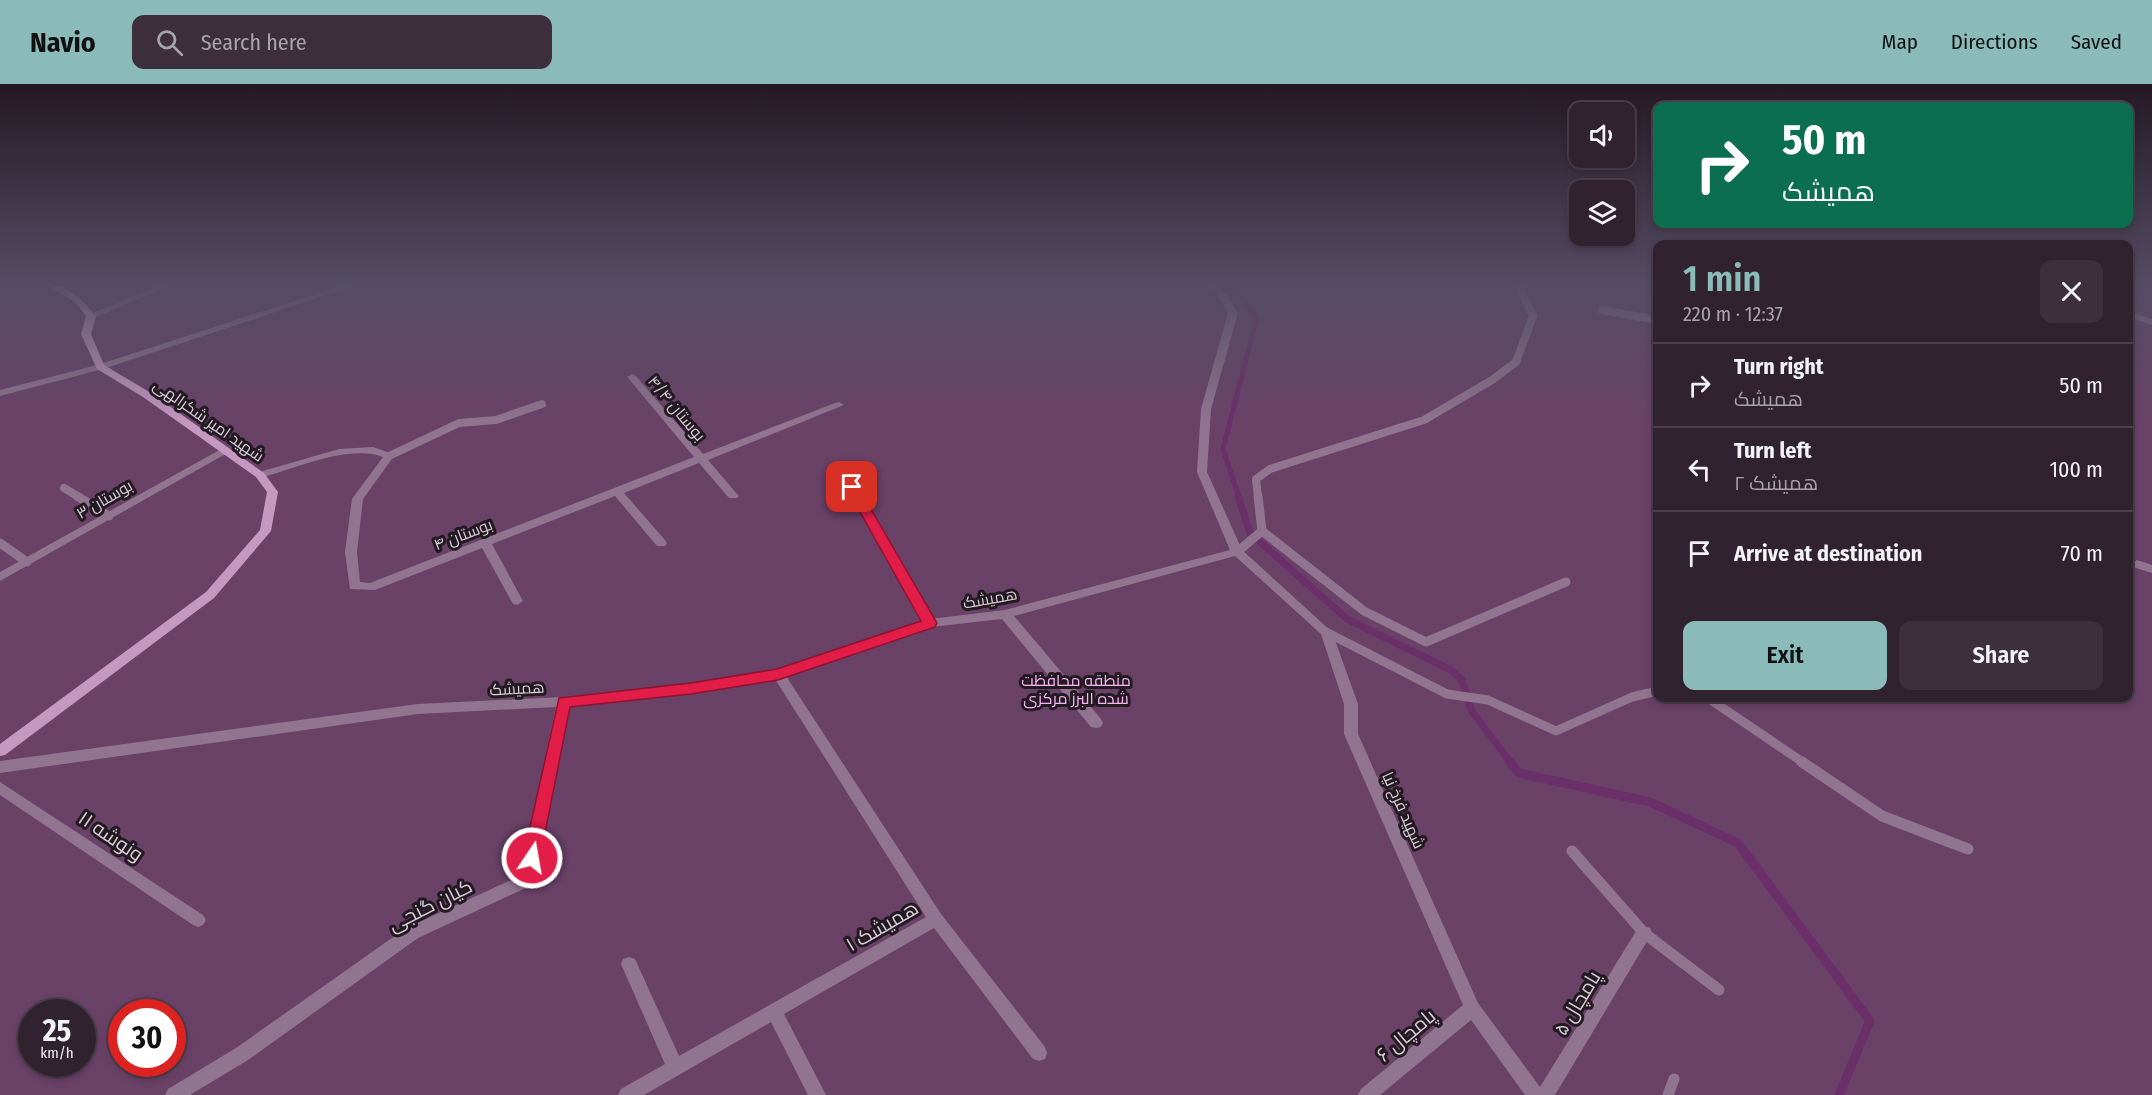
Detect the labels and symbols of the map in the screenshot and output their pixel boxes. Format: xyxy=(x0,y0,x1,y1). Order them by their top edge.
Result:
street label: بوستان ۴/۴ xyxy=(643,372,709,445)
street label: شهید امیر شکرالهی xyxy=(149,375,268,466)
pin xyxy=(826,461,877,512)
street label: بوستان ۳ xyxy=(73,476,136,524)
street label: بوستان ۴ xyxy=(431,515,496,555)
street label: همیشک xyxy=(961,584,1019,613)
park label: منطقه محافظت شده البرز مرکزی xyxy=(1021,671,1131,709)
street label: همیشک xyxy=(489,678,545,699)
street label: شهید فرخ نیا xyxy=(1376,769,1429,852)
street label: ونوشه ۱۱ xyxy=(74,806,148,866)
position arrow xyxy=(500,826,564,890)
street label: کیان گنجی xyxy=(384,874,477,937)
street label: همیشک ۱ xyxy=(841,896,923,956)
street label: پامچال ۵ xyxy=(1548,966,1607,1040)
speed limit sign: 30 xyxy=(108,999,186,1077)
street label: پامچال ۶ xyxy=(1372,1003,1442,1067)

